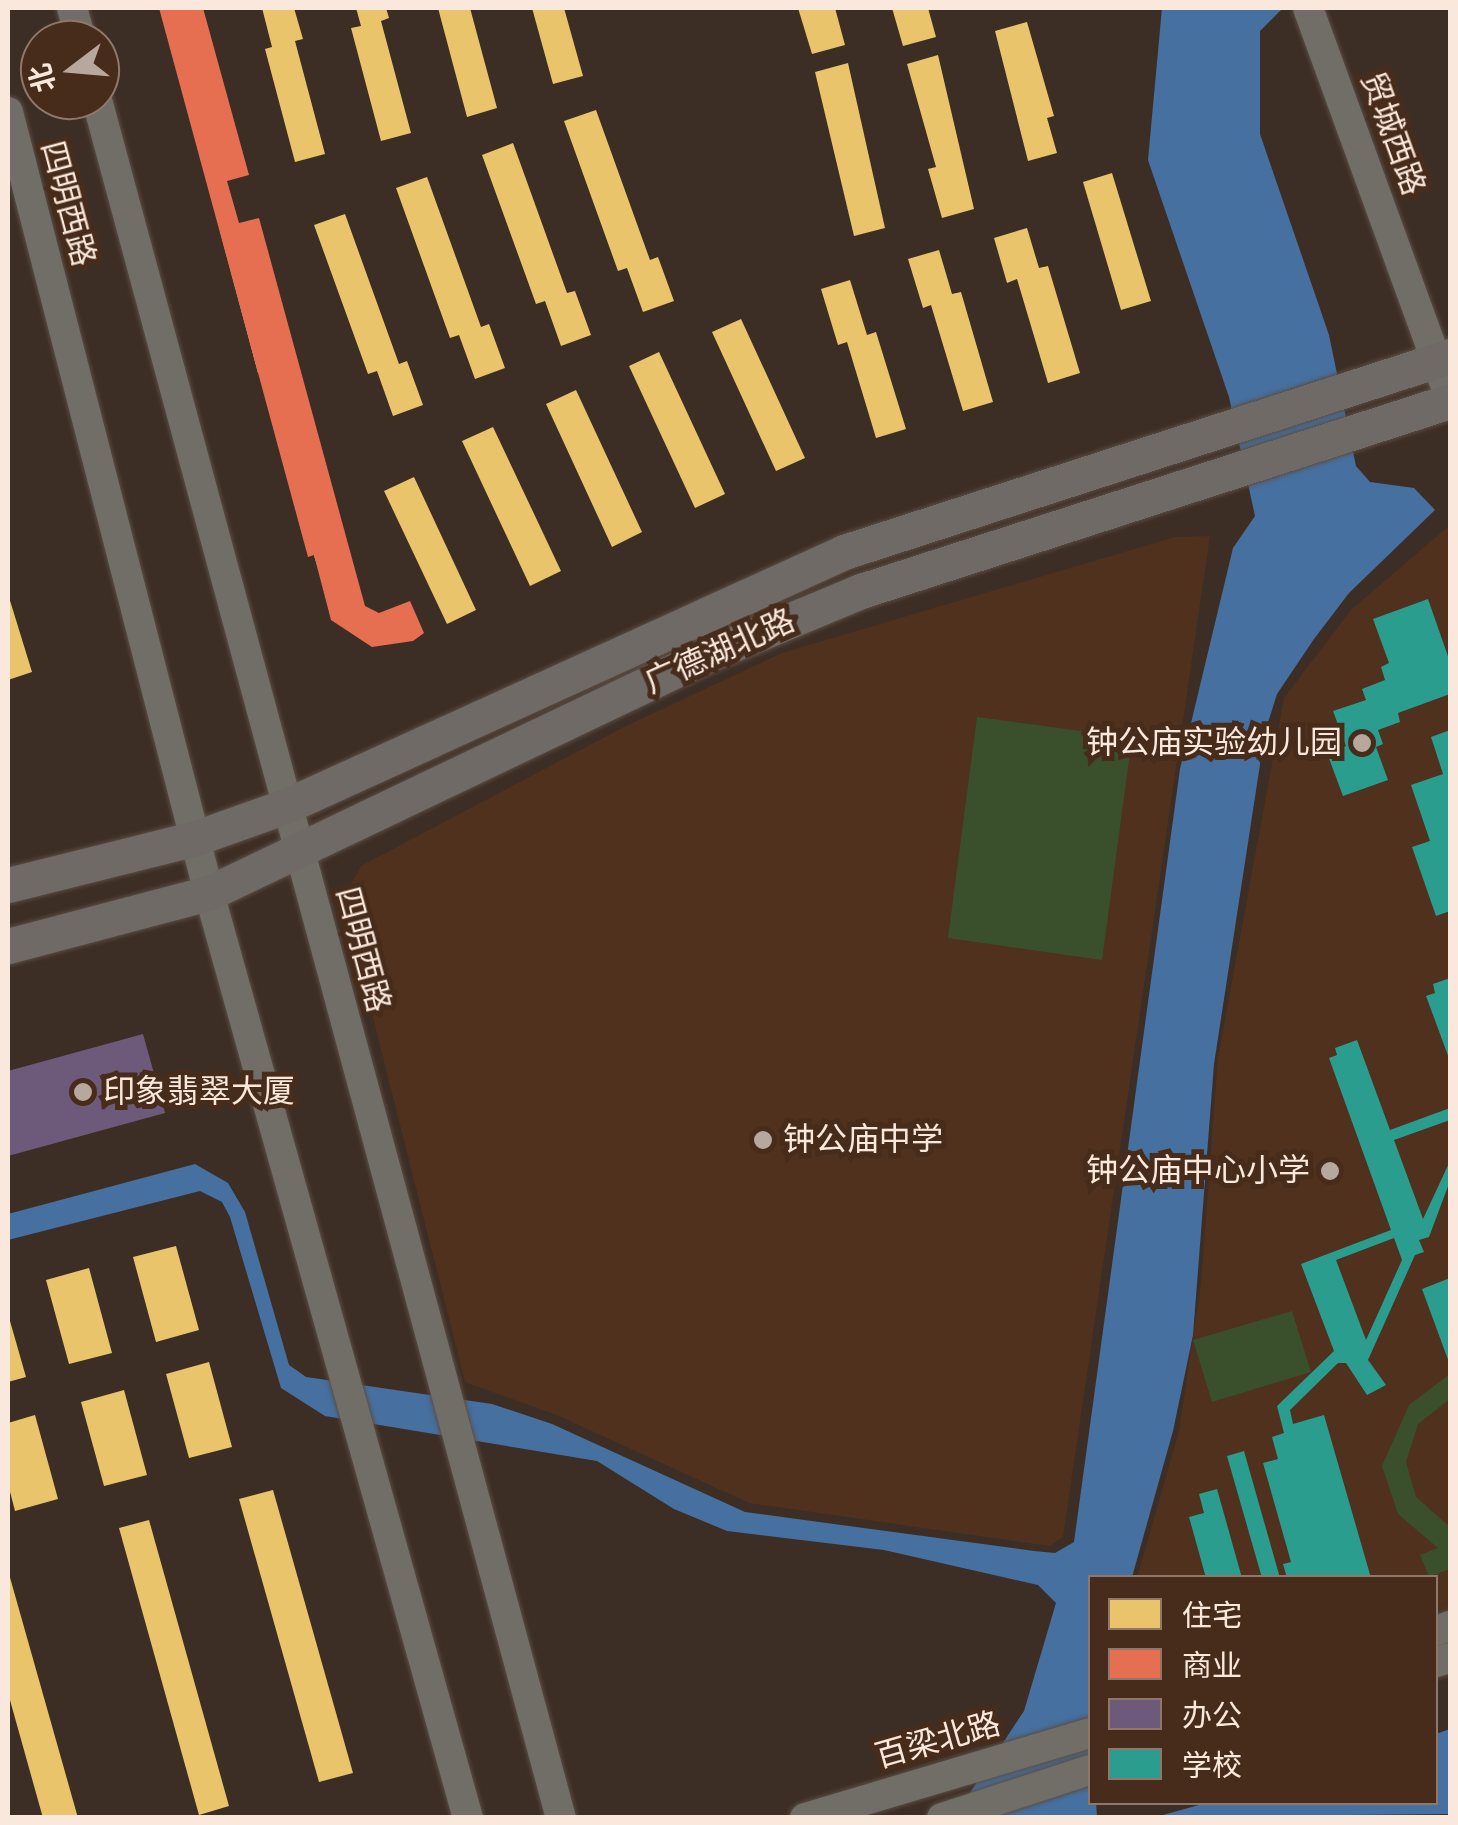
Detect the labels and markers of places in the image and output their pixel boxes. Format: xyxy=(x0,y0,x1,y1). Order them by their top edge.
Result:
place label: 钟公庙实验幼儿园 xyxy=(1086,724,1342,762)
marker: 钟公庙实验幼儿园 xyxy=(1351,732,1373,754)
place label: 印象翡翠大厦 xyxy=(103,1073,295,1111)
marker: 印象翡翠大厦 xyxy=(72,1081,94,1103)
place label: 钟公庙中学 xyxy=(783,1121,943,1159)
marker: 钟公庙中学 xyxy=(752,1129,774,1151)
place label: 钟公庙中心小学 xyxy=(1086,1152,1310,1190)
marker: 钟公庙中心小学 xyxy=(1319,1160,1341,1182)

